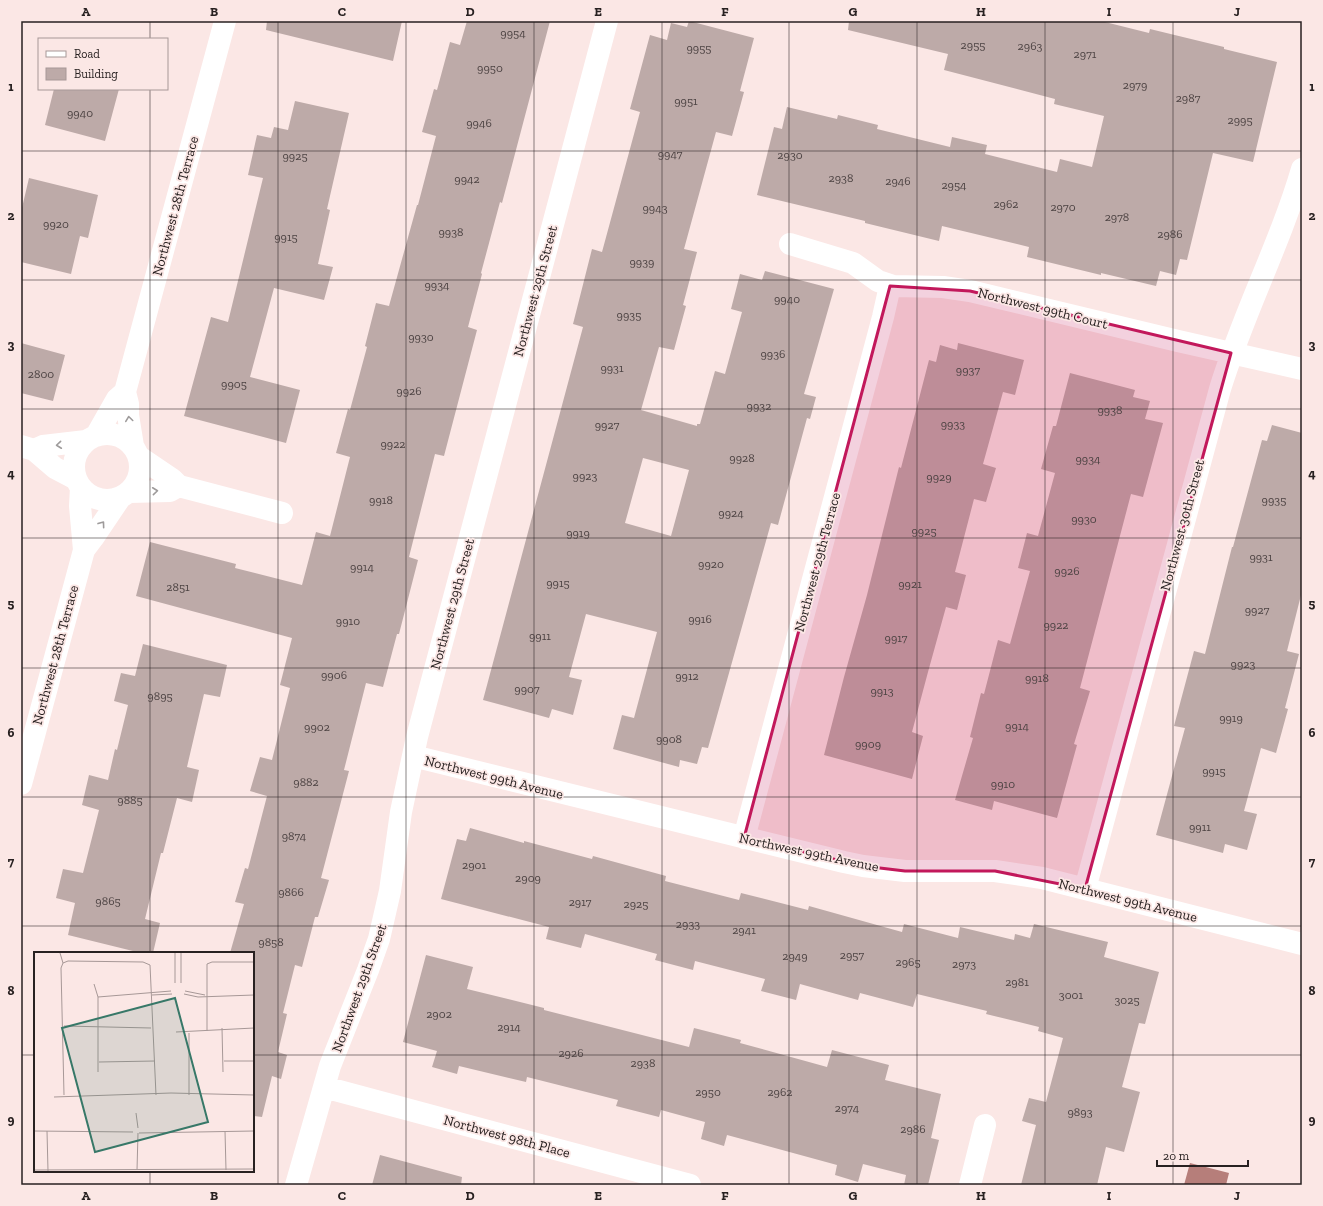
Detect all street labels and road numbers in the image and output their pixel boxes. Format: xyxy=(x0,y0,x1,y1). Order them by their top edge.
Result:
street label: Northwest 28th Terrace xyxy=(149,134,202,278)
street label: Northwest 29th Street xyxy=(510,223,561,359)
street label: Northwest 99th Court xyxy=(976,284,1111,333)
street label: Northwest 30th Street xyxy=(1157,457,1208,593)
street label: Northwest 29th Terrace xyxy=(791,490,844,634)
street label: Northwest 29th Street xyxy=(427,536,478,672)
street label: Northwest 28th Terrace xyxy=(29,583,82,727)
street label: Northwest 99th Avenue xyxy=(423,752,565,803)
street label: Northwest 99th Avenue xyxy=(737,829,881,876)
street label: Northwest 99th Avenue xyxy=(1057,875,1199,926)
street label: Northwest 29th Street xyxy=(328,921,391,1055)
street label: Northwest 98th Place xyxy=(442,1111,572,1162)

